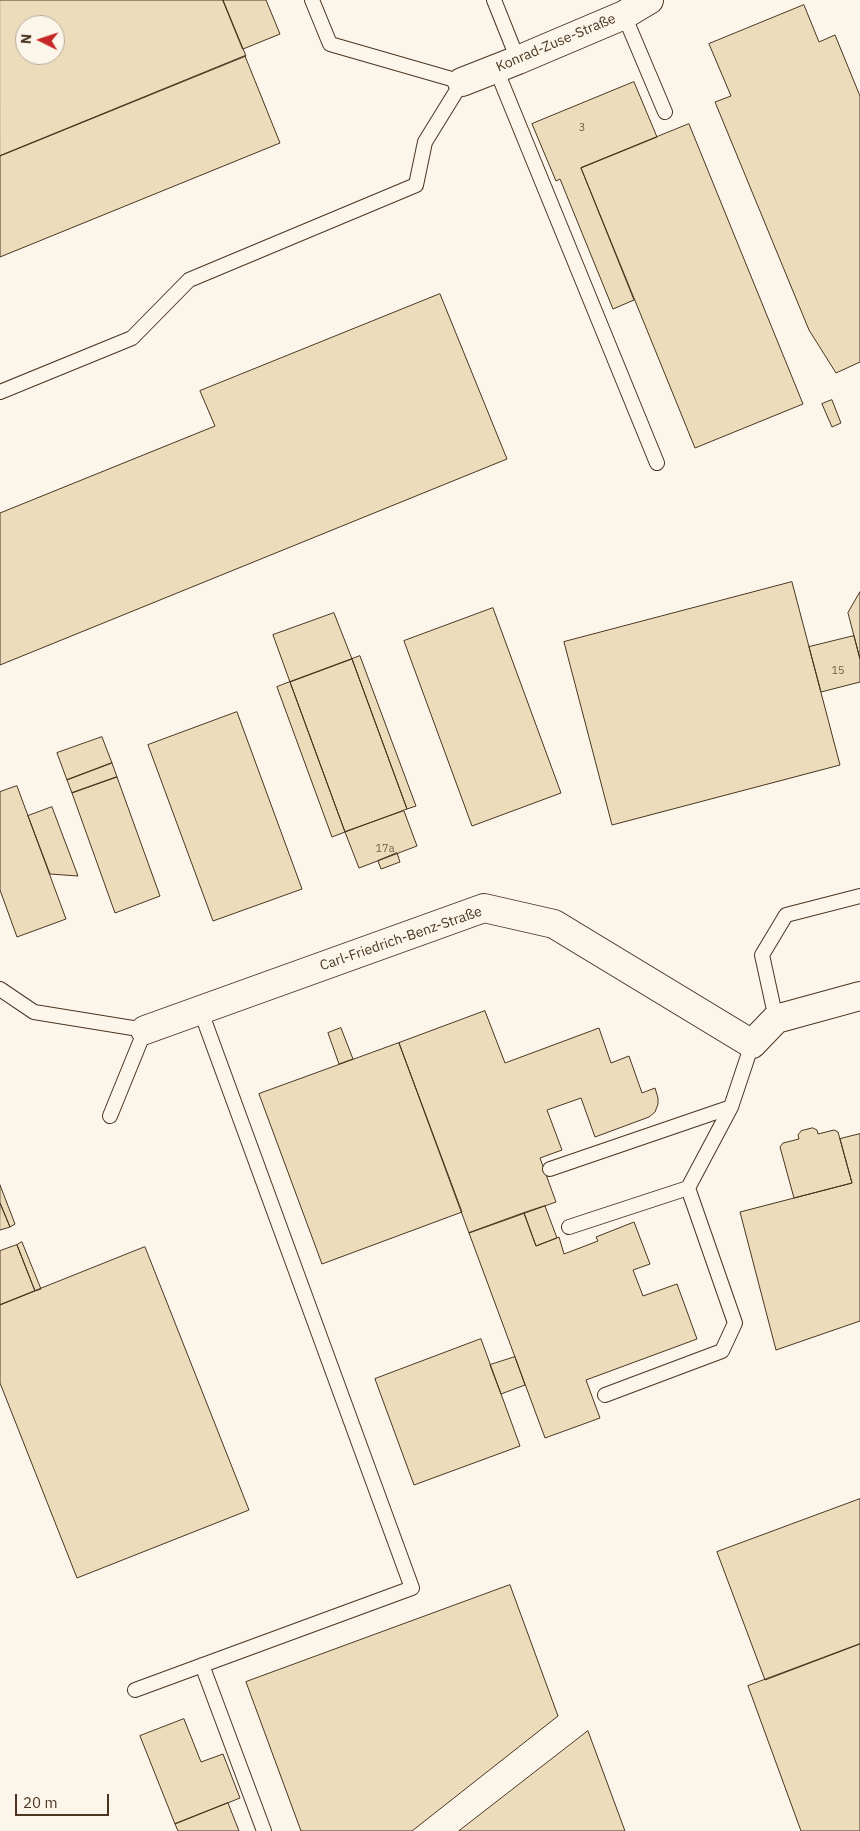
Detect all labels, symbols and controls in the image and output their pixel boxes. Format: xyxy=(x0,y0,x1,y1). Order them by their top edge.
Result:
street label: Konrad-Zuse-Straße xyxy=(494,10,618,76)
north arrow xyxy=(15,15,65,65)
text: N xyxy=(17,33,35,45)
house number: 3 xyxy=(579,121,585,135)
house number: 15 xyxy=(831,664,845,678)
house number: 17a xyxy=(375,842,395,856)
street label: Carl-Friedrich-Benz-Straße xyxy=(318,903,484,975)
scale bar xyxy=(18,1784,111,1816)
text: 20 m xyxy=(23,1793,58,1812)

